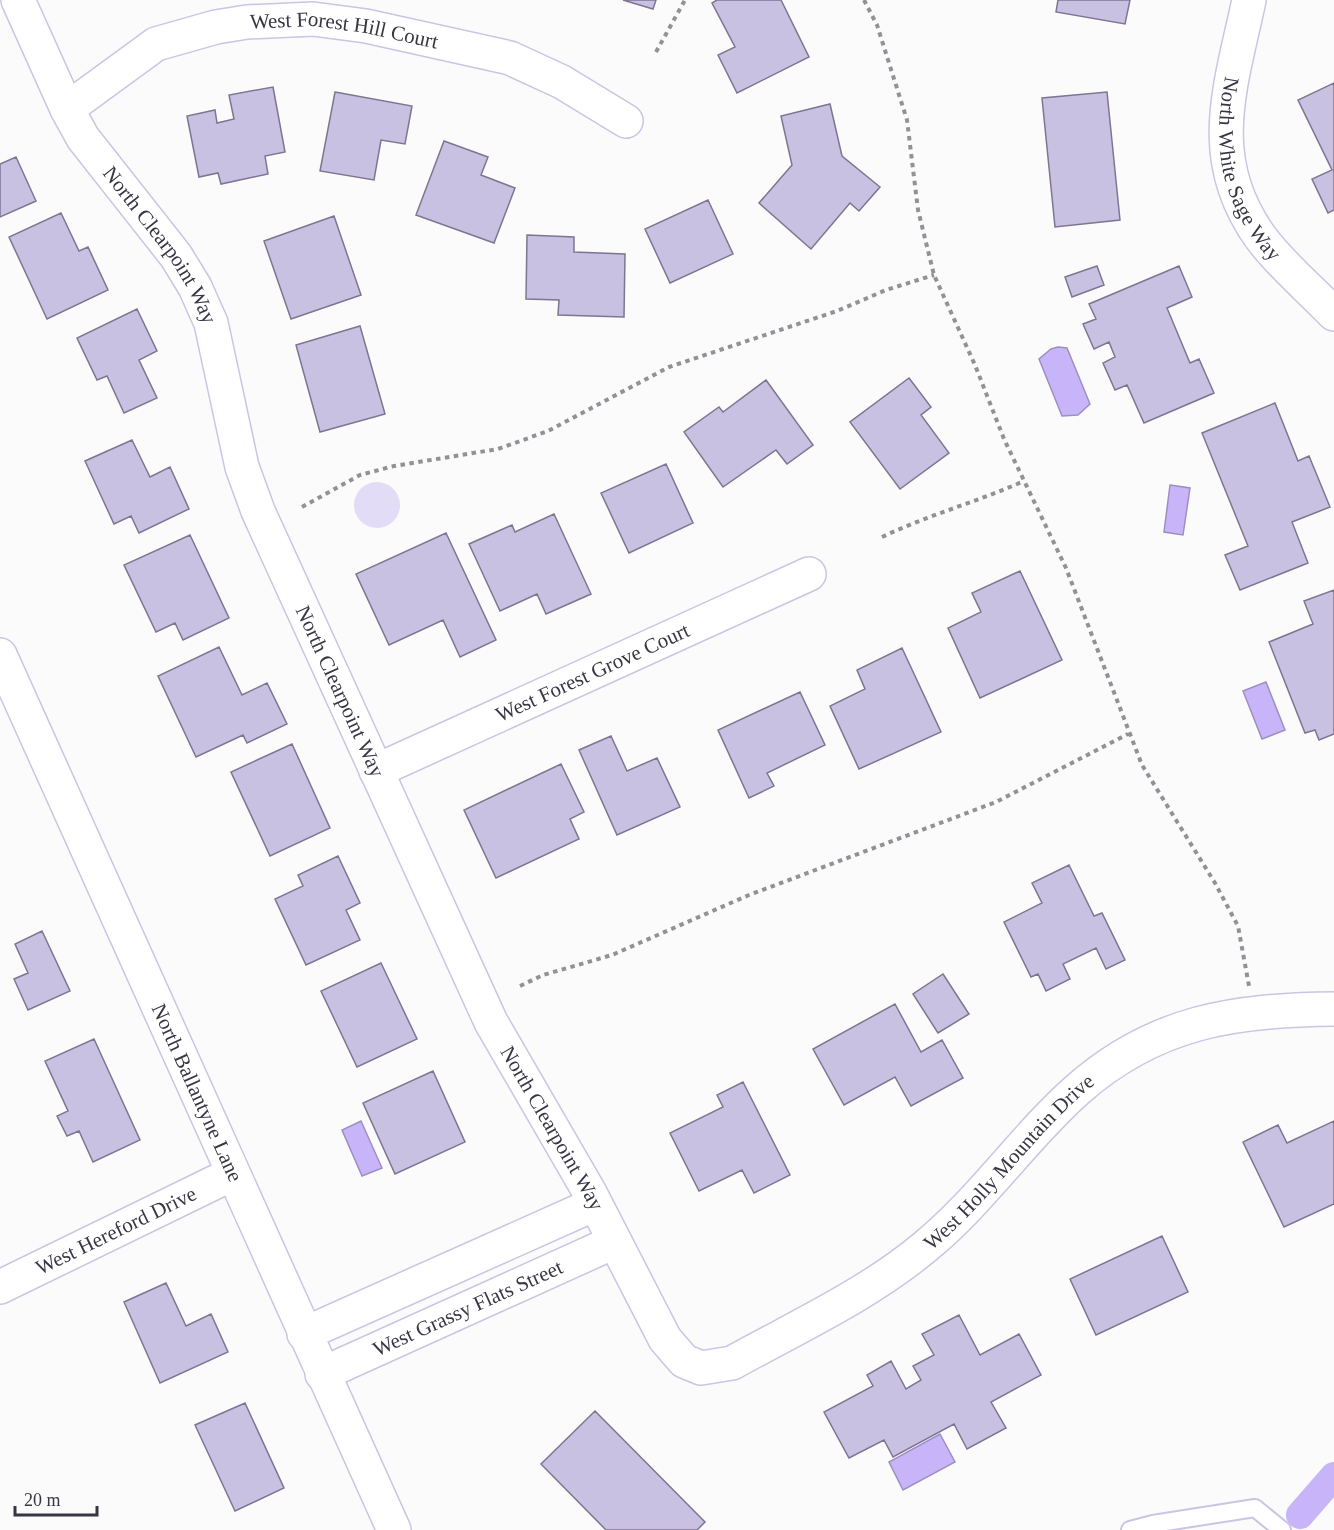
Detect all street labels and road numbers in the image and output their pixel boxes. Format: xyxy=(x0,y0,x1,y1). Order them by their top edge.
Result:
street label: West Forest Hill Court xyxy=(249,6,441,54)
street label: North White Sage Way xyxy=(1214,75,1286,266)
street label: North Clearpoint Way xyxy=(98,162,222,328)
street label: North Clearpoint Way xyxy=(291,602,390,781)
street label: West Forest Grove Court xyxy=(492,618,693,727)
street label: North Ballantyne Lane xyxy=(147,1000,248,1185)
street label: North Clearpoint Way xyxy=(496,1042,609,1215)
street label: West Holly Mountain Drive xyxy=(919,1069,1099,1255)
street label: West Hereford Drive xyxy=(32,1181,200,1280)
street label: West Grassy Flats Street xyxy=(369,1255,567,1361)

